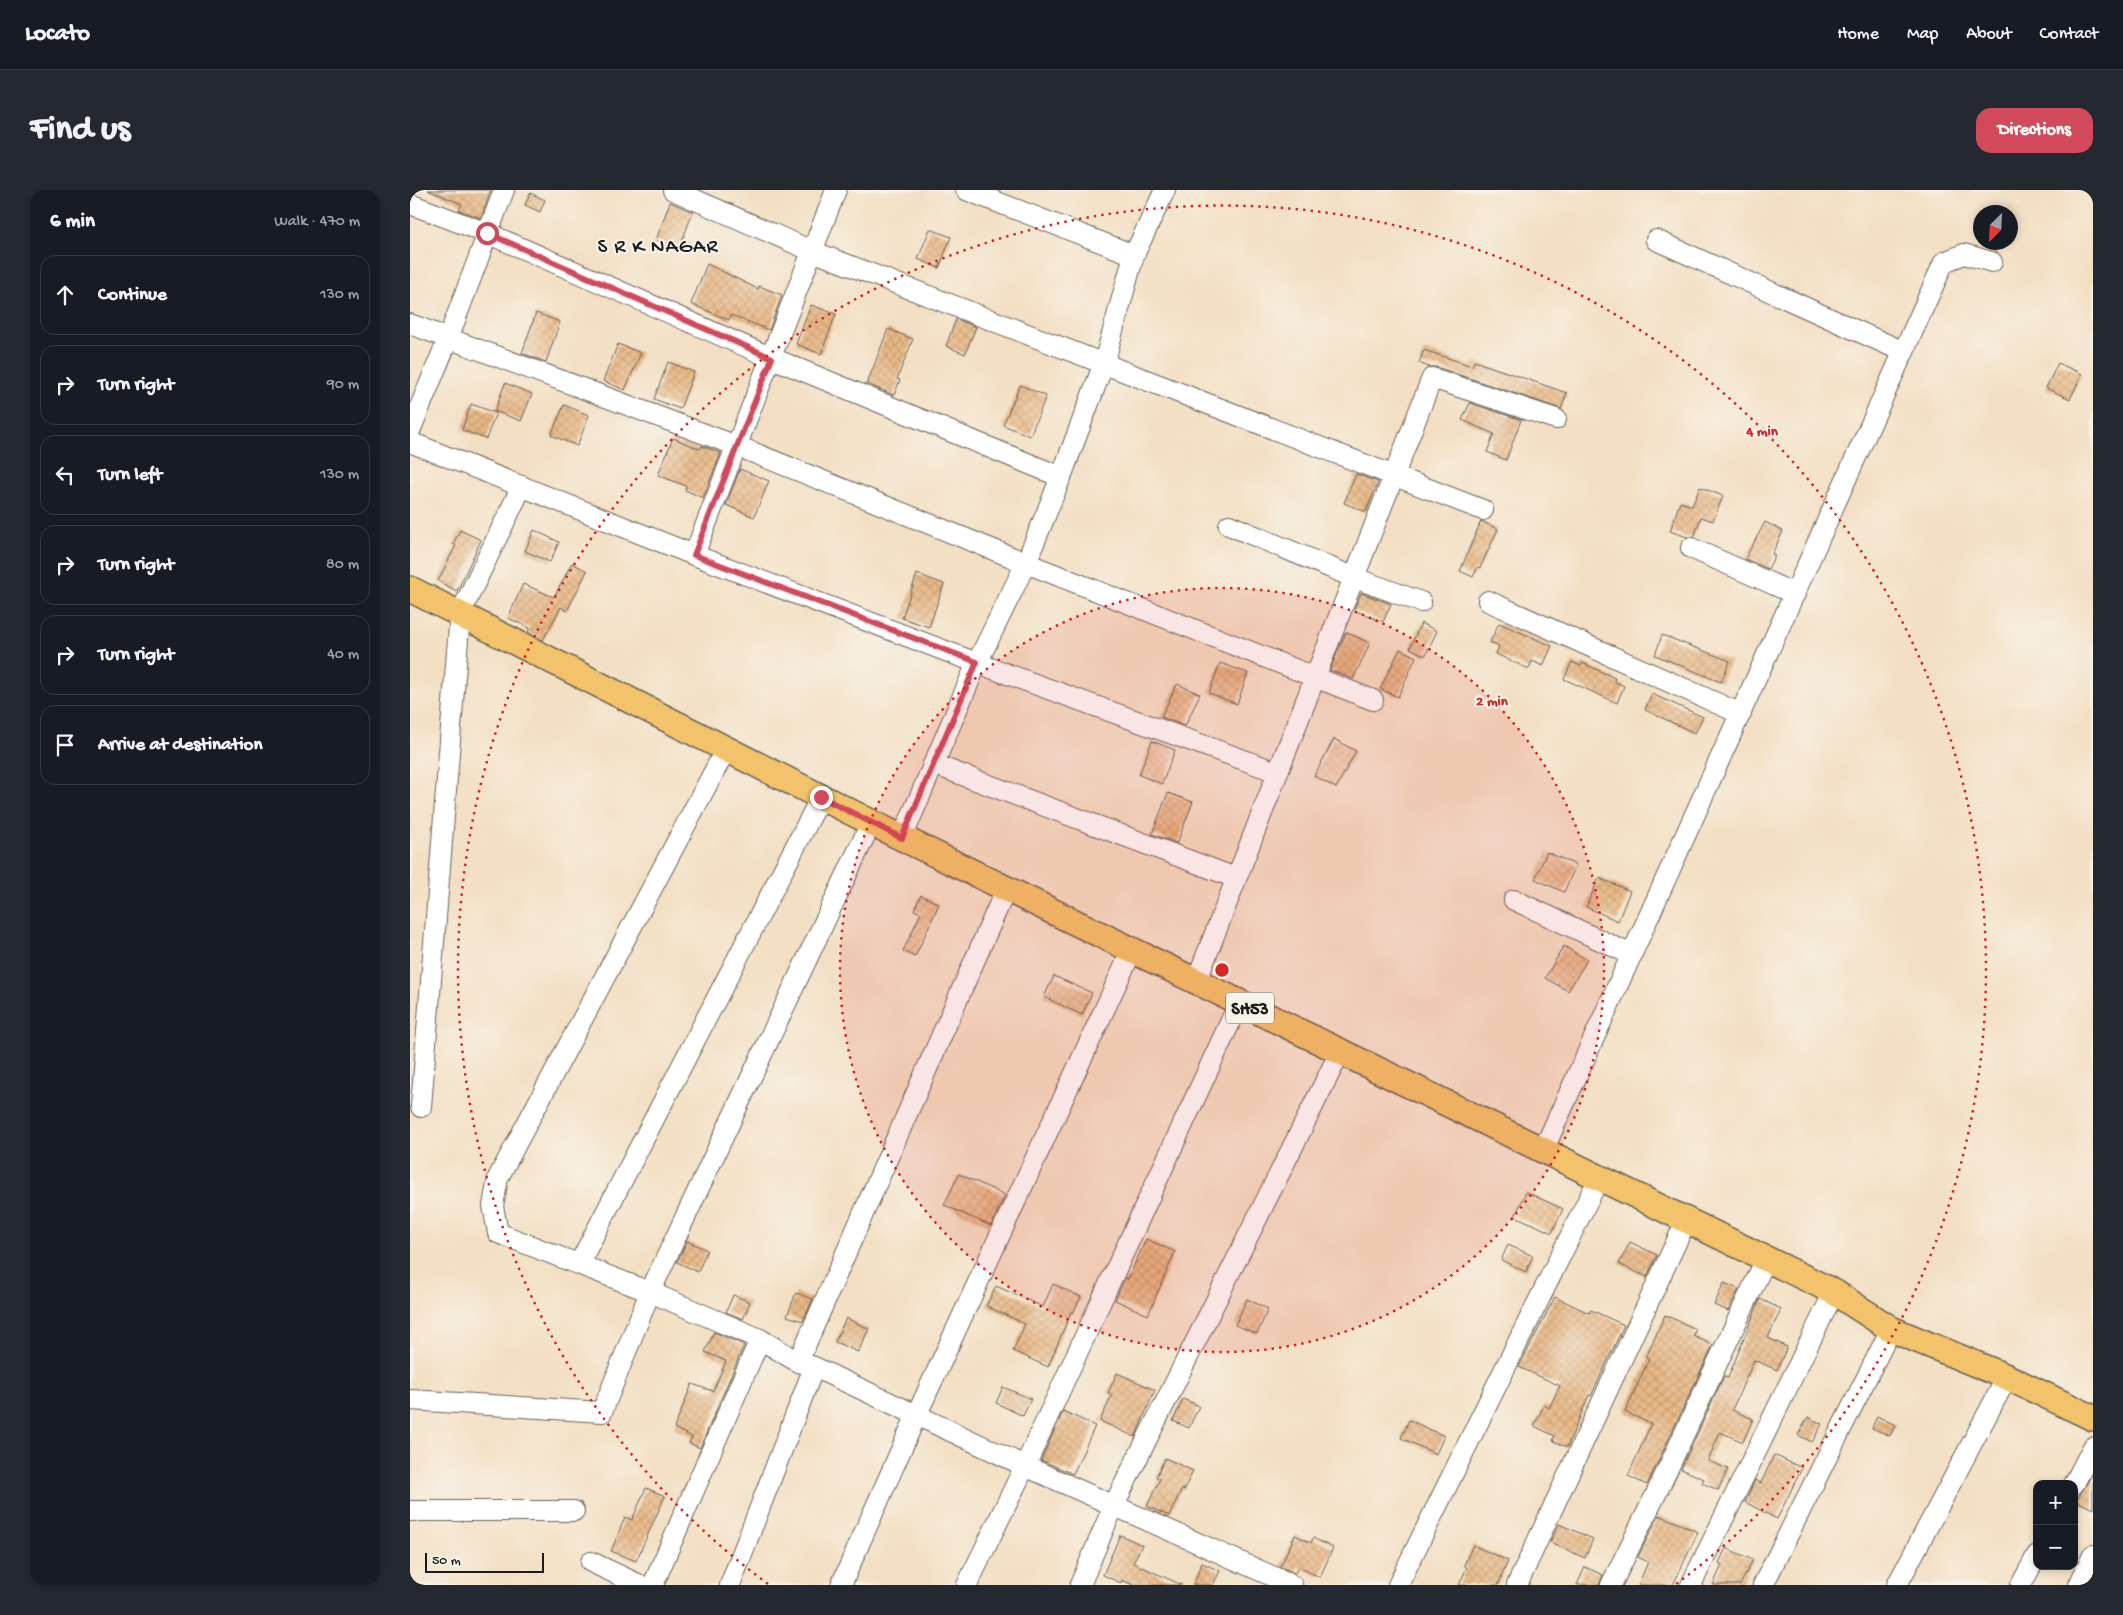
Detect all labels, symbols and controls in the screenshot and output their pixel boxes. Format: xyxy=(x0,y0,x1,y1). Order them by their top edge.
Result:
text: Locato xyxy=(25,20,90,49)
text: Home xyxy=(1837,24,1879,45)
text: Map xyxy=(1907,24,1938,45)
text: About xyxy=(1966,24,2012,45)
text: Contact xyxy=(2040,24,2098,45)
button: Directions xyxy=(1976,108,2093,153)
text: Find us xyxy=(30,110,130,151)
north arrow xyxy=(1973,205,2018,250)
text: 6 min xyxy=(50,210,95,235)
text: Walk · 470 m xyxy=(274,213,360,232)
route start xyxy=(476,222,499,245)
district label: S R K NAGAR xyxy=(598,236,718,261)
icon: ahead xyxy=(51,281,79,309)
text: Continue xyxy=(98,284,167,307)
text: 130 m xyxy=(320,286,359,305)
icon: right xyxy=(51,371,79,399)
text: Turn right xyxy=(98,374,174,397)
text: 90 m xyxy=(327,376,359,395)
text: 4 min xyxy=(1745,423,1779,441)
icon: left xyxy=(51,461,79,489)
text: Turn left xyxy=(98,464,162,487)
text: 130 m xyxy=(320,466,359,485)
icon: right xyxy=(51,551,79,579)
text: Turn right xyxy=(98,554,174,577)
text: 80 m xyxy=(326,556,359,575)
icon: right xyxy=(51,641,79,669)
text: Turn right xyxy=(98,644,174,667)
text: 40 m xyxy=(327,646,359,665)
text: 2 min xyxy=(1476,693,1509,711)
icon: arrive xyxy=(51,731,79,759)
text: Arrive at destination xyxy=(98,734,262,757)
route end xyxy=(810,786,833,809)
centre of rings xyxy=(1213,961,1231,979)
road number: SH53 xyxy=(1226,992,1274,1024)
map controls xyxy=(2033,1480,2078,1570)
button: + xyxy=(2033,1480,2078,1525)
button: − xyxy=(2033,1525,2078,1570)
scale bar xyxy=(425,1550,544,1573)
text: 50 m xyxy=(432,1553,461,1570)

